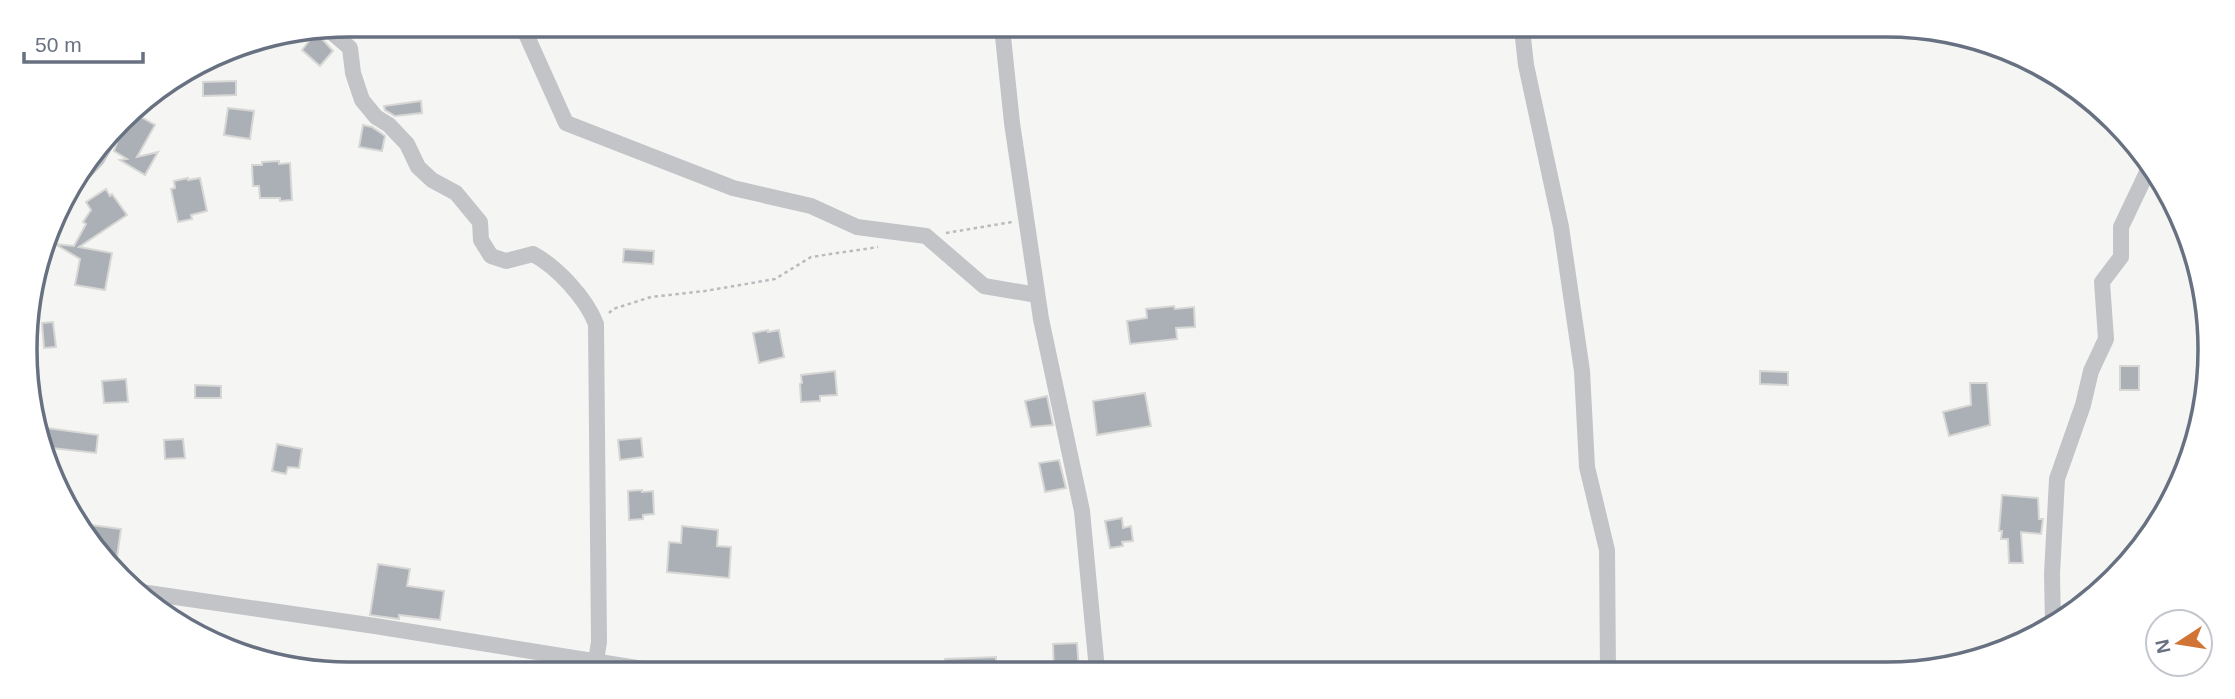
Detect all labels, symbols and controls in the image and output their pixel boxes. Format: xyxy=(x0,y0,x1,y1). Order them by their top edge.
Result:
scale bar xyxy=(24,21,144,65)
text: 50 m xyxy=(35,33,82,56)
north arrow xyxy=(2144,608,2214,678)
text: N xyxy=(2151,638,2175,655)

